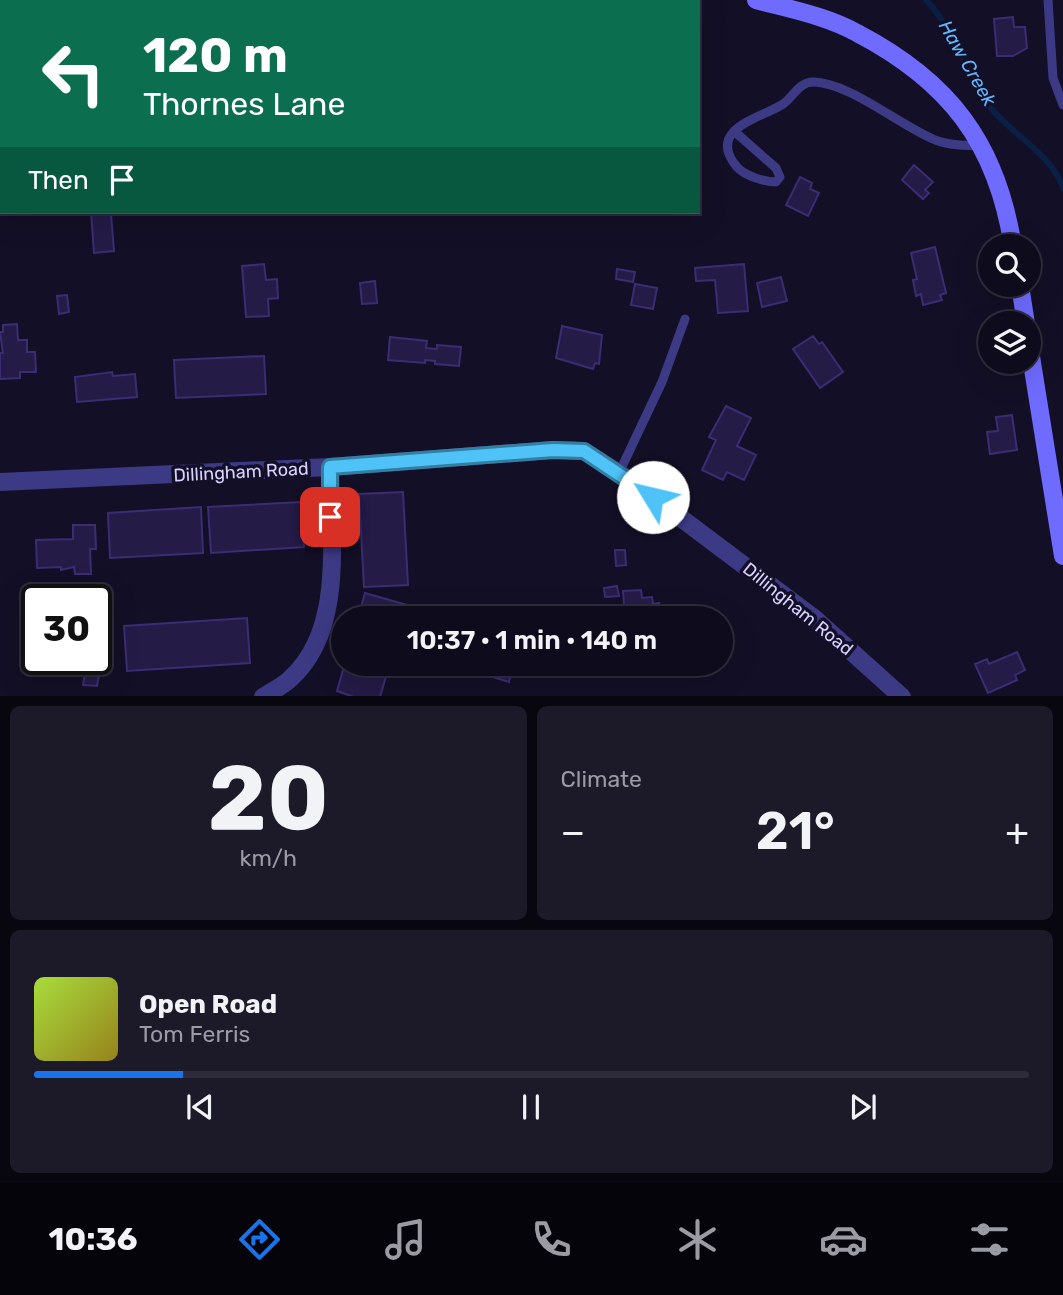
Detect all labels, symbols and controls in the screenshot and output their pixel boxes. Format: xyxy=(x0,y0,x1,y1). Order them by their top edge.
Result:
water label: Haw Creek xyxy=(934,16,1001,110)
text: 120 m xyxy=(143,26,288,84)
icon: left xyxy=(28,28,119,119)
text: Thornes Lane xyxy=(143,85,345,123)
icon: arrive xyxy=(103,161,141,199)
text: Then xyxy=(28,165,89,196)
map controls xyxy=(978,234,1041,374)
button: search xyxy=(978,234,1041,297)
button: layers xyxy=(978,311,1041,374)
street label: Dillingham Road xyxy=(173,457,309,487)
position arrow xyxy=(616,460,690,534)
pin xyxy=(300,487,360,547)
icon: arrive xyxy=(311,498,349,536)
street label: Dillingham Road xyxy=(738,558,858,660)
speed limit sign: 30 xyxy=(21,584,112,675)
text: 10:37 · 1 min · 140 m xyxy=(407,625,657,656)
text: 20 xyxy=(208,744,329,852)
text: Climate xyxy=(561,765,642,793)
text: 21° xyxy=(756,800,835,862)
text: − xyxy=(561,809,585,855)
text: + xyxy=(1005,809,1029,855)
text: km/h xyxy=(240,844,297,872)
text: Open Road xyxy=(139,989,277,1020)
text: Tom Ferris xyxy=(139,1020,250,1048)
icon: previous xyxy=(181,1088,219,1126)
icon: pause xyxy=(512,1088,550,1126)
icon: next xyxy=(844,1088,882,1126)
icon: directions xyxy=(235,1215,284,1264)
icon: music xyxy=(381,1215,430,1264)
icon: phone xyxy=(527,1215,576,1264)
icon: climate xyxy=(673,1215,722,1264)
icon: car xyxy=(819,1215,868,1264)
icon: filters xyxy=(965,1215,1014,1264)
text: 10:36 xyxy=(49,1220,138,1258)

